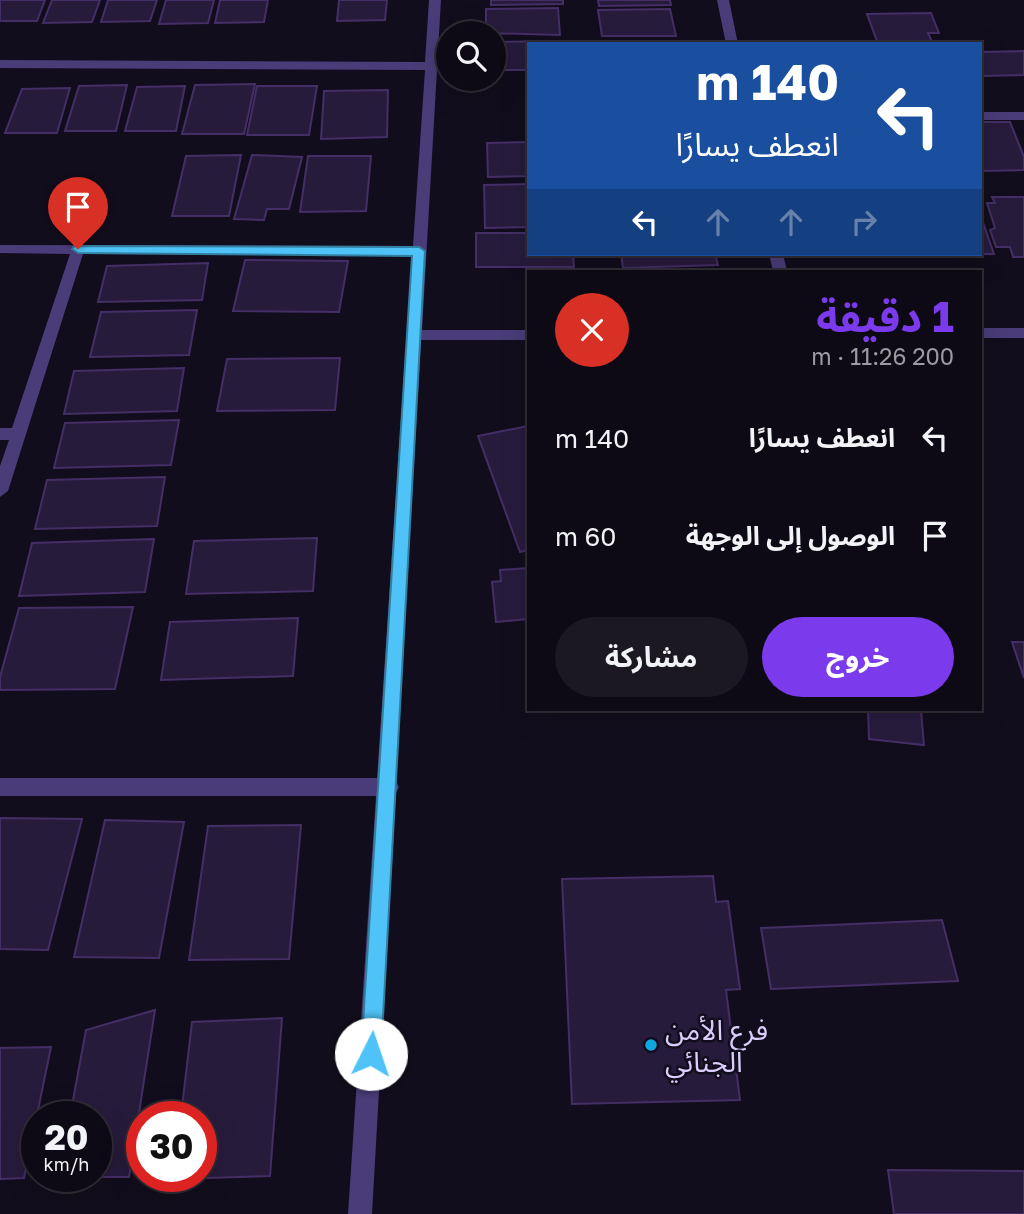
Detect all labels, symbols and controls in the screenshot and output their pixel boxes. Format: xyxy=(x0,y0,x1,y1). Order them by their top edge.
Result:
map controls xyxy=(436,21,506,91)
button: search xyxy=(436,21,506,91)
text: 140 m xyxy=(696,52,839,111)
icon: left xyxy=(863,70,954,161)
text: انعطف يسارًا xyxy=(676,125,839,163)
pin xyxy=(48,177,108,249)
icon: arrive xyxy=(59,188,97,226)
icon: left xyxy=(626,203,664,241)
icon: ahead xyxy=(699,203,737,241)
icon: ahead xyxy=(772,203,810,241)
icon: right xyxy=(845,203,883,241)
text: 1 دقيقة xyxy=(816,291,954,341)
button: close xyxy=(555,293,629,367)
text: 200 m · 11:26 xyxy=(811,342,954,370)
icon: left xyxy=(916,419,954,457)
text: انعطف يسارًا xyxy=(749,422,895,453)
text: 140 m xyxy=(555,423,629,454)
icon: arrive xyxy=(916,517,954,555)
text: الوصول إلى الوجهة xyxy=(686,520,895,551)
text: 60 m xyxy=(555,521,616,552)
button: مشاركة xyxy=(555,617,748,697)
button: خروج xyxy=(762,617,954,697)
place label: فرع الأمن الجنائي xyxy=(665,1013,768,1083)
position arrow xyxy=(334,1017,408,1091)
marker: فرع الأمن الجنائي xyxy=(643,1037,659,1053)
speed limit sign: 30 xyxy=(126,1101,217,1192)
text: 20 xyxy=(44,1116,89,1158)
text: km/h xyxy=(44,1153,89,1175)

